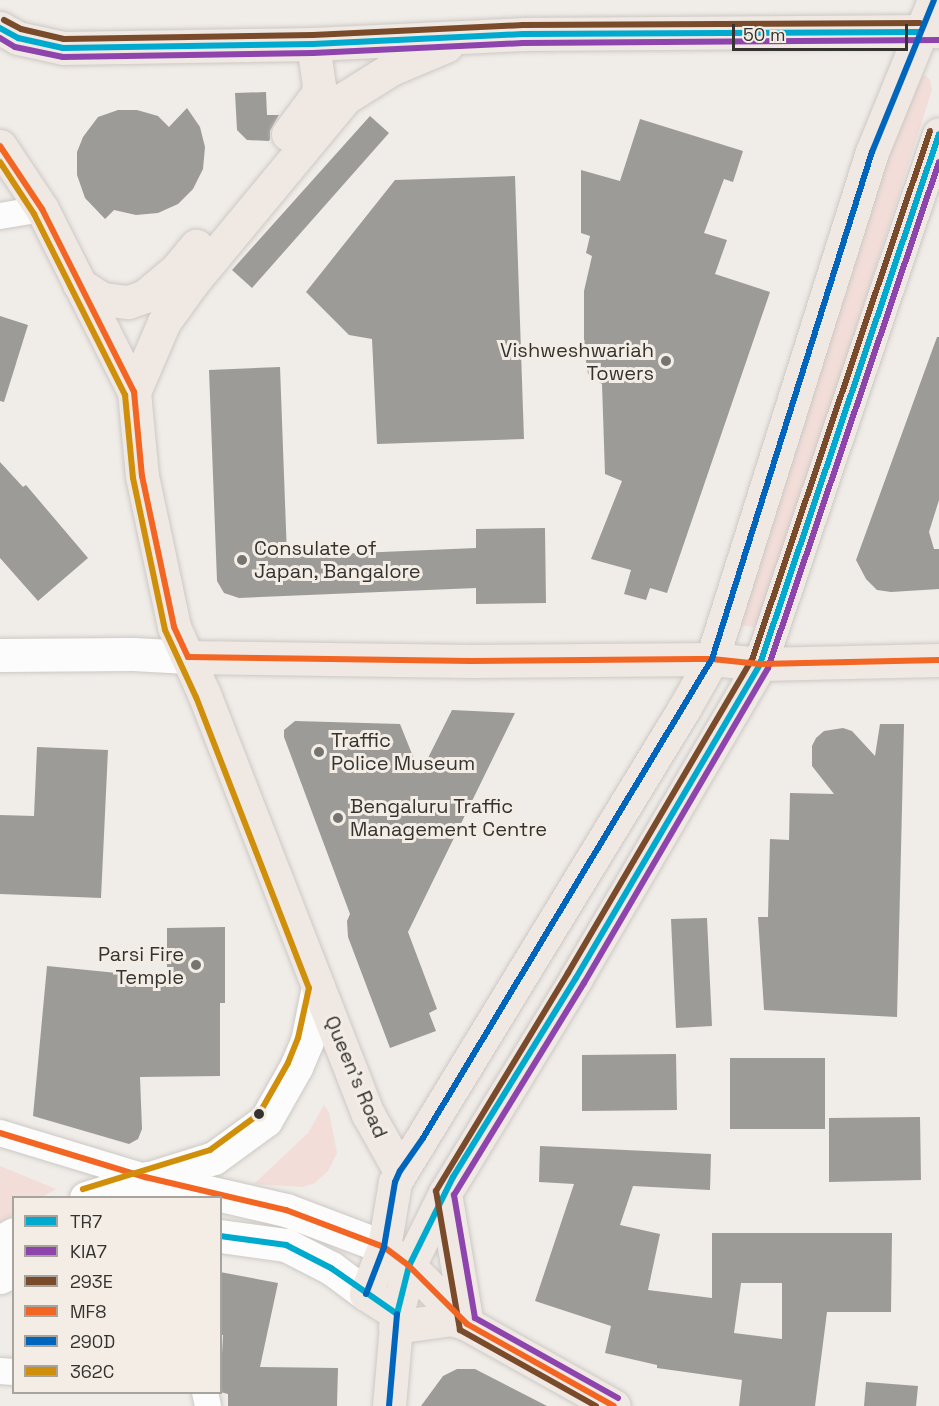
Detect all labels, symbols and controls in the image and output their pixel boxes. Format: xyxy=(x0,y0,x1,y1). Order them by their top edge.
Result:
scale bar xyxy=(735,12,910,50)
text: 50 m xyxy=(743,23,785,46)
place label: Vishweshwariah Towers xyxy=(500,338,654,385)
marker: Vishweshwariah Towers xyxy=(659,354,673,368)
place label: Consulate of Japan, Bangalore xyxy=(254,536,421,583)
marker: Consulate of Japan, Bangalore xyxy=(235,553,249,567)
place label: Traffic Police Museum xyxy=(331,728,475,775)
marker: Traffic Police Museum xyxy=(312,745,326,759)
place label: Bengaluru Traffic Management Centre xyxy=(350,795,547,842)
marker: Bengaluru Traffic Management Centre xyxy=(331,811,345,825)
place label: Parsi Fire Temple xyxy=(98,942,184,989)
marker: Parsi Fire Temple xyxy=(189,958,203,972)
street label: Queen's Road xyxy=(319,1012,393,1142)
unlabelled marker xyxy=(253,1108,265,1120)
legend xyxy=(12,1196,222,1394)
text: TR7 xyxy=(70,1210,102,1233)
text: KIA7 xyxy=(70,1240,107,1263)
text: 293E xyxy=(70,1270,113,1293)
text: MF8 xyxy=(70,1300,107,1323)
text: 290D xyxy=(70,1330,115,1353)
text: 362C xyxy=(70,1360,114,1383)

